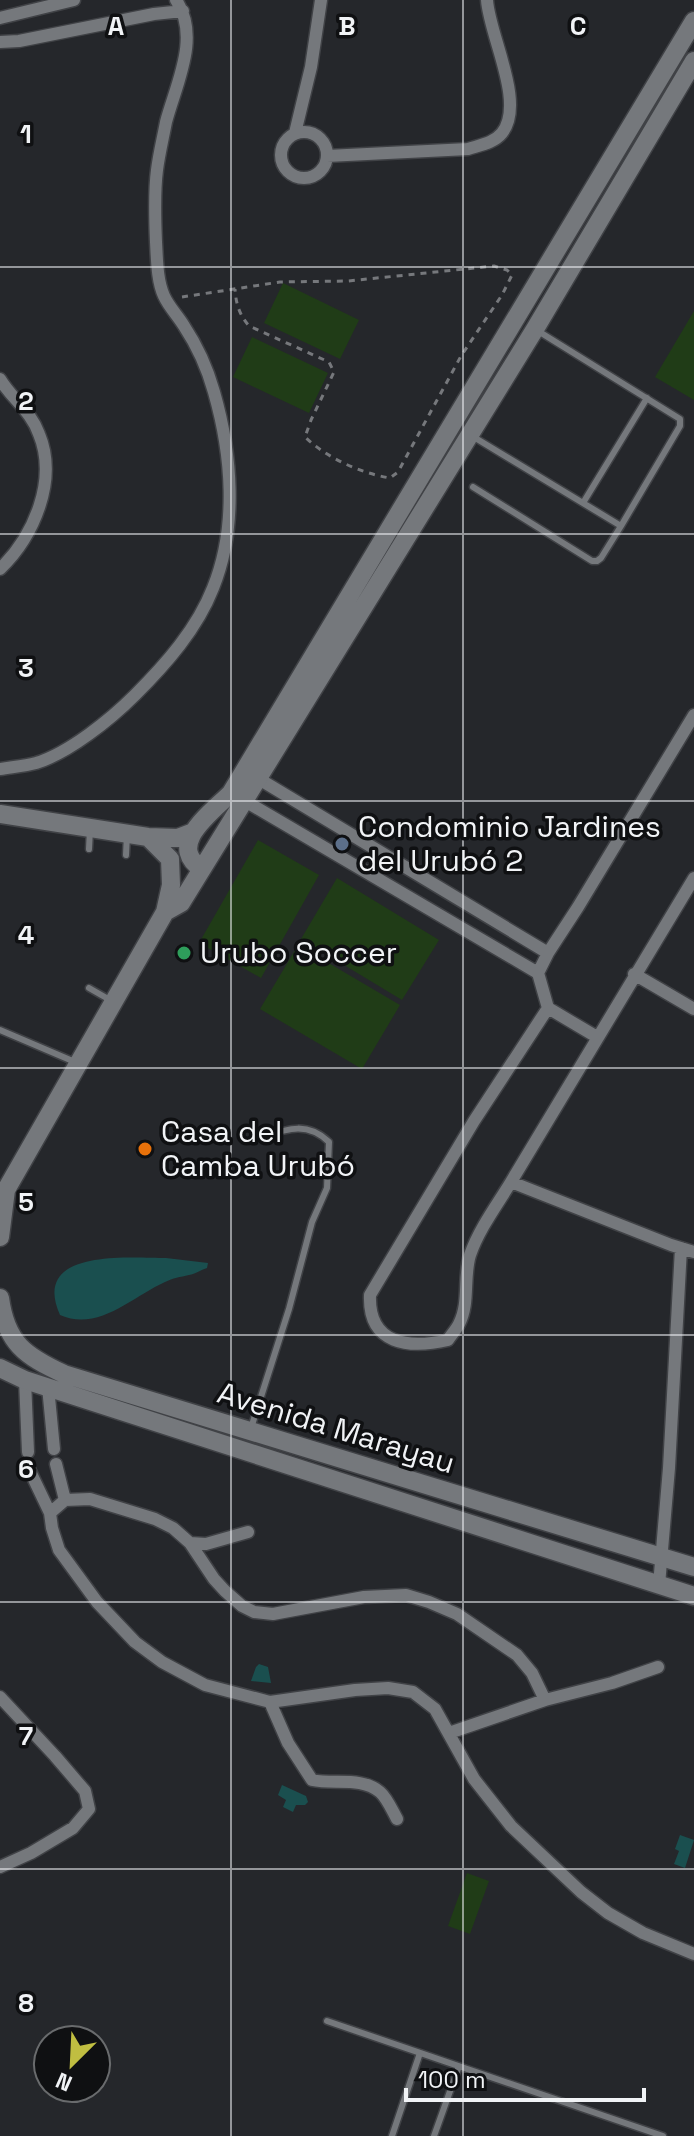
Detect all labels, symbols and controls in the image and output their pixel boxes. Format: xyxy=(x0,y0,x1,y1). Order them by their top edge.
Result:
text: A xyxy=(108,9,125,43)
text: B xyxy=(338,9,356,43)
text: C xyxy=(570,9,586,43)
text: 1 xyxy=(20,117,32,151)
text: 2 xyxy=(18,384,34,418)
text: 3 xyxy=(18,651,34,685)
place label: Condominio Jardines del Urubó 2 xyxy=(358,807,661,880)
marker: Condominio Jardines del Urubó 2 xyxy=(333,835,351,853)
text: 4 xyxy=(18,918,34,952)
place label: Urubo Soccer xyxy=(200,933,397,972)
marker: Urubo Soccer xyxy=(175,944,193,962)
place label: Casa del Camba Urubó xyxy=(161,1112,355,1185)
marker: Casa del Camba Urubó xyxy=(136,1140,154,1158)
text: 5 xyxy=(18,1185,34,1219)
street label: Avenida Marayau xyxy=(213,1373,460,1482)
text: 6 xyxy=(18,1452,34,1486)
text: 7 xyxy=(19,1719,33,1753)
text: 8 xyxy=(18,1986,34,2020)
north arrow xyxy=(32,2024,112,2104)
scale bar xyxy=(406,2052,644,2102)
text: 100 m xyxy=(418,2064,486,2095)
text: N xyxy=(51,2066,76,2098)

